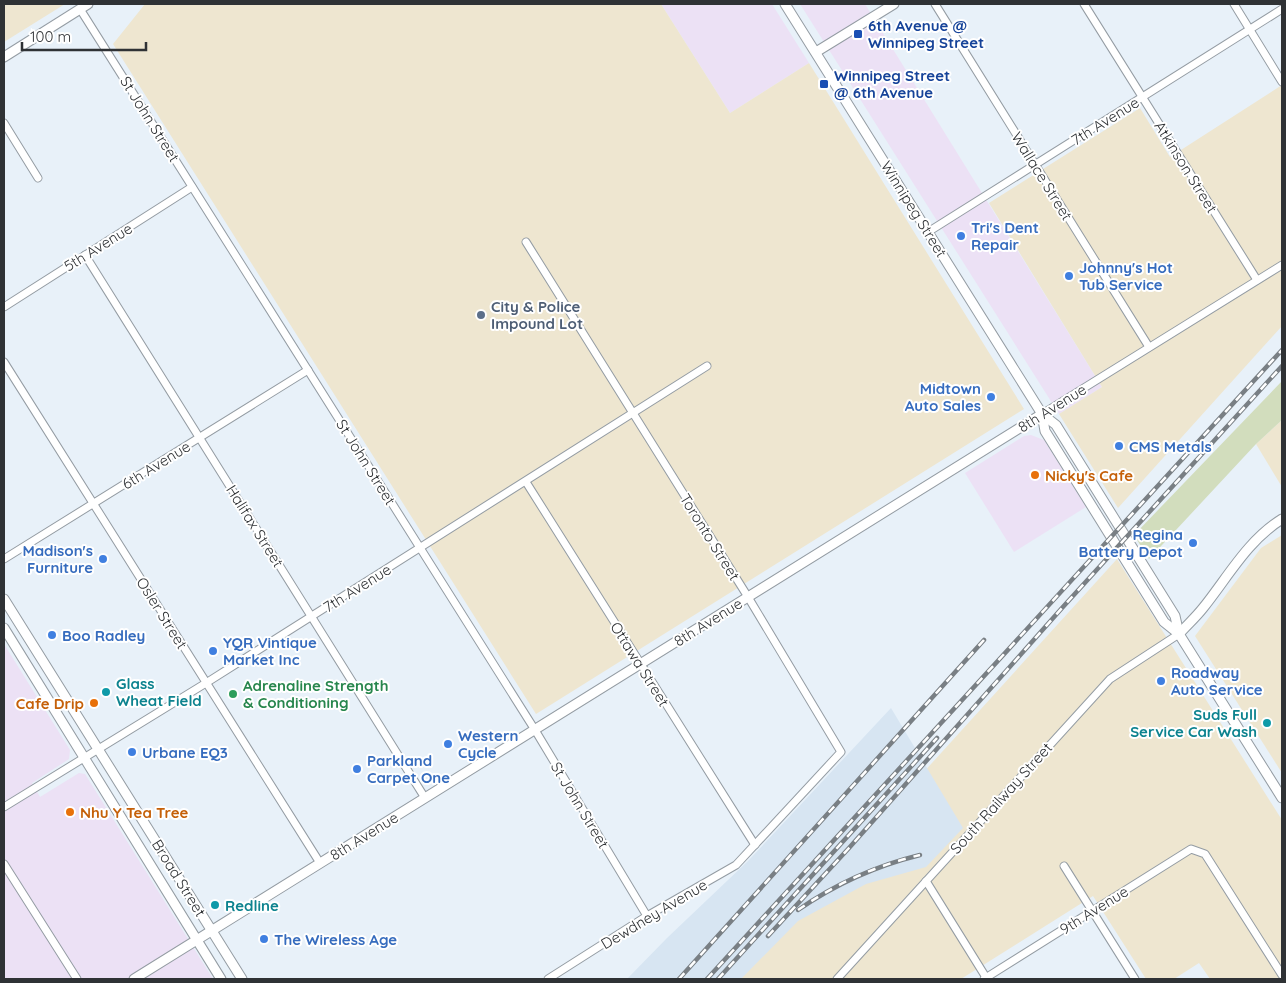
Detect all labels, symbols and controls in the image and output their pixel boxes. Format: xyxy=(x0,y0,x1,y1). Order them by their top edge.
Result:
place label: 6th Avenue @ Winnipeg Street xyxy=(868,16,984,52)
scale bar xyxy=(22,20,146,52)
text: 100 m xyxy=(30,27,71,46)
marker: 6th Avenue @ Winnipeg Street xyxy=(852,28,864,40)
place label: Winnipeg Street @ 6th Avenue xyxy=(834,66,950,102)
street label: St John Street xyxy=(116,73,184,165)
marker: Winnipeg Street @ 6th Avenue xyxy=(818,78,830,90)
street label: 7th Avenue xyxy=(1067,93,1143,149)
street label: Atkinson Street xyxy=(1150,118,1222,216)
street label: Wallace Street xyxy=(1007,128,1077,224)
street label: Winnipeg Street xyxy=(877,157,951,261)
street label: 5th Avenue xyxy=(60,218,136,276)
place label: Tri's Dent Repair xyxy=(971,218,1039,254)
marker: Tri's Dent Repair xyxy=(955,230,967,242)
place label: Johnny's Hot Tub Service xyxy=(1079,258,1173,294)
marker: Johnny's Hot Tub Service xyxy=(1063,270,1075,282)
place label: City & Police Impound Lot xyxy=(491,297,583,333)
marker: City & Police Impound Lot xyxy=(475,309,487,321)
place label: Midtown Auto Sales xyxy=(905,379,981,415)
street label: 8th Avenue xyxy=(1014,380,1090,436)
marker: Midtown Auto Sales xyxy=(985,391,997,403)
street label: St John Street xyxy=(332,416,400,508)
street label: 6th Avenue xyxy=(118,437,194,493)
place label: CMS Metals xyxy=(1129,437,1212,456)
marker: CMS Metals xyxy=(1113,440,1125,452)
place label: Nicky's Cafe xyxy=(1045,466,1133,485)
marker: Nicky's Cafe xyxy=(1029,469,1041,481)
street label: Halifax Street xyxy=(222,481,288,571)
street label: Toronto Street xyxy=(676,490,744,584)
place label: Regina Battery Depot xyxy=(1079,525,1183,561)
marker: Regina Battery Depot xyxy=(1187,537,1199,549)
place label: Madison's Furniture xyxy=(22,541,93,577)
marker: Madison's Furniture xyxy=(97,553,109,565)
street label: 7th Avenue xyxy=(319,560,395,616)
street label: Osler Street xyxy=(132,574,192,652)
street label: 8th Avenue xyxy=(670,594,746,650)
street label: Ottawa Street xyxy=(606,618,674,710)
place label: Boo Radley xyxy=(62,626,145,645)
marker: Boo Radley xyxy=(46,629,58,641)
place label: YQR Vintique Market Inc xyxy=(223,633,317,669)
marker: YQR Vintique Market Inc xyxy=(207,645,219,657)
place label: Roadway Auto Service xyxy=(1171,663,1263,699)
place label: Glass Wheat Field xyxy=(116,674,202,710)
marker: Roadway Auto Service xyxy=(1155,675,1167,687)
place label: Adrenaline Strength & Conditioning xyxy=(243,676,389,712)
marker: Glass Wheat Field xyxy=(100,686,112,698)
marker: Adrenaline Strength & Conditioning xyxy=(227,688,239,700)
place label: Cafe Drip xyxy=(16,694,84,713)
marker: Cafe Drip xyxy=(88,697,100,709)
place label: Suds Full Service Car Wash xyxy=(1130,705,1257,741)
marker: Suds Full Service Car Wash xyxy=(1261,717,1273,729)
place label: Western Cycle xyxy=(458,726,518,762)
marker: Western Cycle xyxy=(442,738,454,750)
street label: South Railway Street xyxy=(946,738,1056,858)
place label: Urbane EQ3 xyxy=(142,743,228,762)
marker: Urbane EQ3 xyxy=(126,746,138,758)
place label: Parkland Carpet One xyxy=(367,751,450,787)
street label: St John Street xyxy=(547,758,613,852)
marker: Parkland Carpet One xyxy=(351,763,363,775)
place label: Nhu Y Tea Tree xyxy=(80,803,189,822)
marker: Nhu Y Tea Tree xyxy=(64,806,76,818)
street label: 8th Avenue xyxy=(326,808,402,864)
street label: Broad Street xyxy=(148,836,210,920)
street label: Dewdney Avenue xyxy=(597,875,711,953)
street label: 9th Avenue xyxy=(1056,881,1132,939)
place label: Redline xyxy=(225,896,279,915)
marker: Redline xyxy=(209,899,221,911)
place label: The Wireless Age xyxy=(274,930,397,949)
marker: The Wireless Age xyxy=(258,933,270,945)

